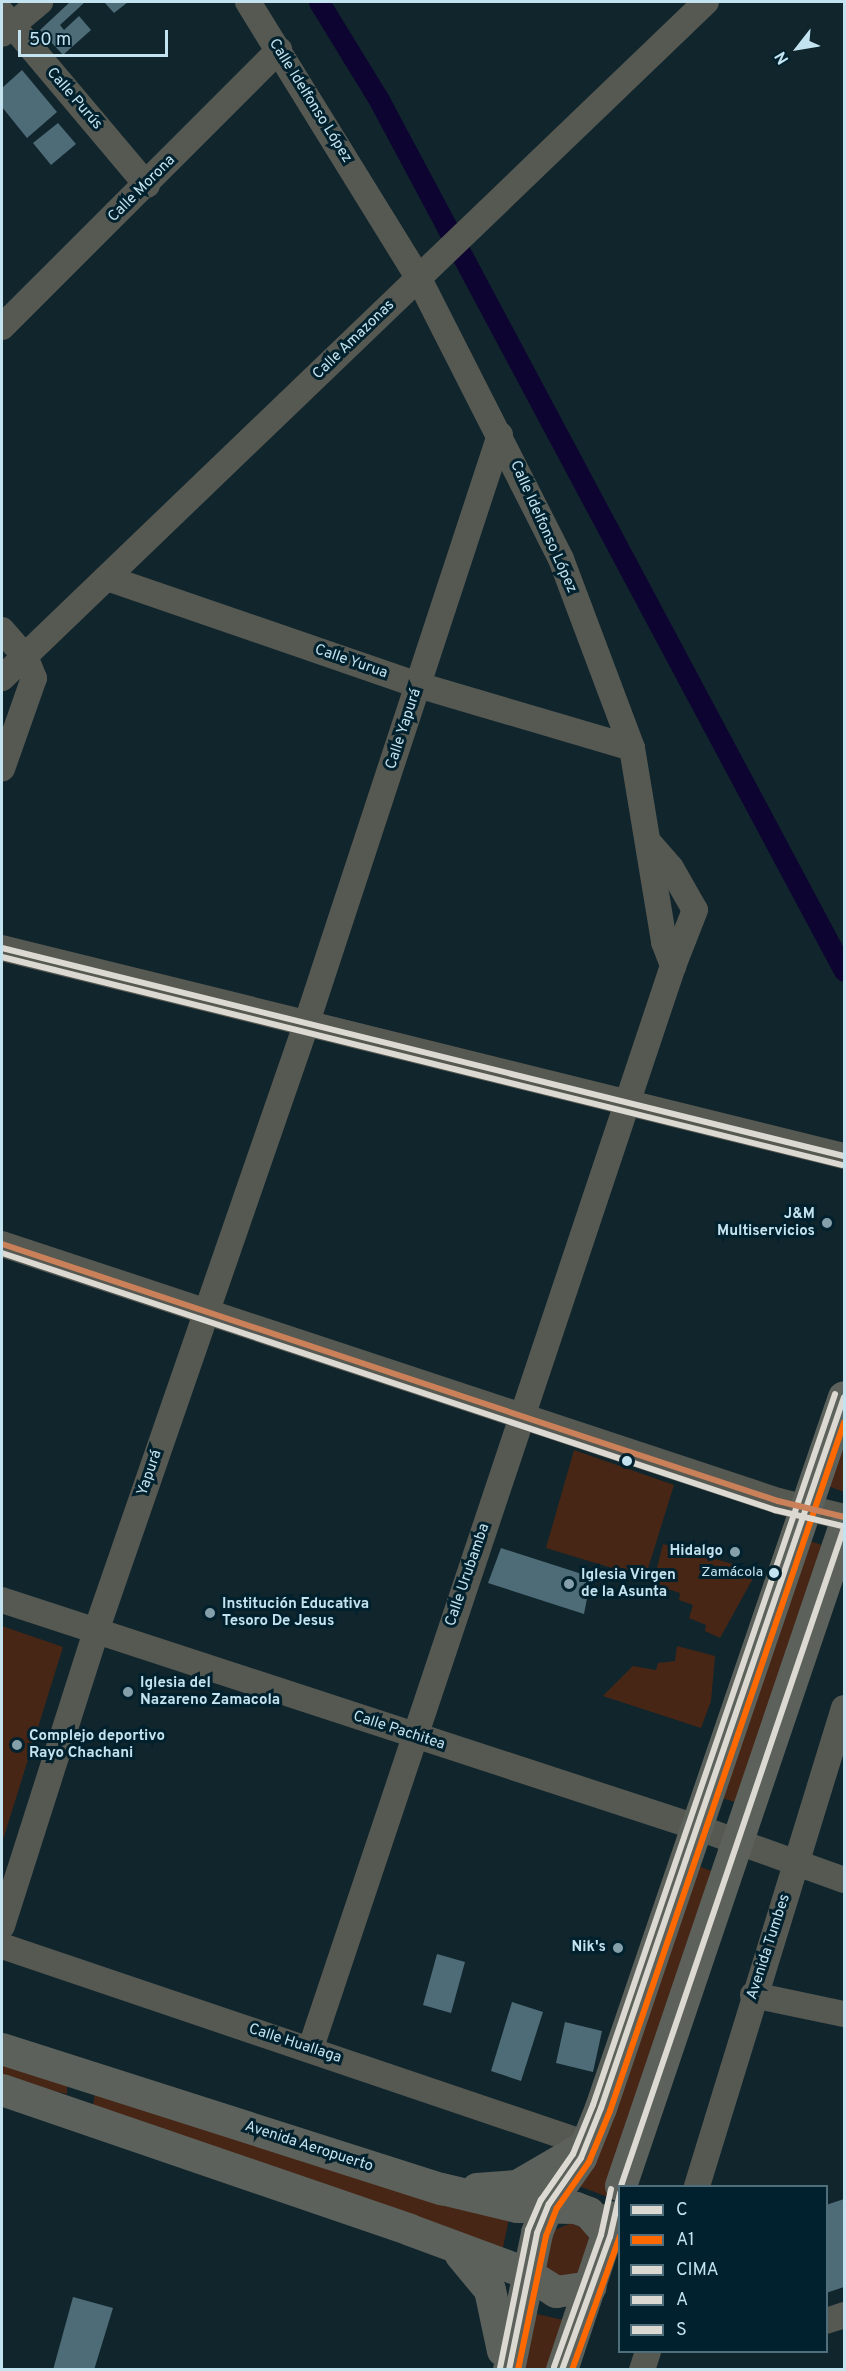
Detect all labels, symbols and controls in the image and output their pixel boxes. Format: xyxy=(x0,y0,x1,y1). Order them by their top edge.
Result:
scale bar xyxy=(21,18,171,56)
north arrow xyxy=(768,18,828,78)
text: 50 m xyxy=(29,29,71,52)
street label: Calle Idelfonso López xyxy=(265,36,355,166)
text: N xyxy=(771,47,794,67)
street label: Calle Purús xyxy=(42,64,106,134)
street label: Calle Morona xyxy=(105,152,179,226)
street label: Calle Amazonas xyxy=(309,296,399,384)
street label: Calle Idelfonso López xyxy=(506,458,580,596)
street label: Calle Yurua xyxy=(312,641,390,683)
street label: Calle Yapurá xyxy=(382,686,426,772)
place label: J&M Multiservicios xyxy=(717,1205,815,1240)
marker: J&M Multiservicios xyxy=(820,1216,834,1230)
street label: Yapurá xyxy=(134,1448,166,1498)
unlabelled marker xyxy=(621,1455,633,1467)
street label: Calle Urubamba xyxy=(442,1521,494,1629)
place label: Hidalgo xyxy=(670,1543,723,1561)
marker: Hidalgo xyxy=(728,1545,742,1559)
place label: Zamácola xyxy=(701,1565,763,1581)
place label: Iglesia Virgen de la Asunta xyxy=(581,1566,677,1601)
marker: Zamácola xyxy=(768,1567,780,1579)
marker: Iglesia Virgen de la Asunta xyxy=(562,1577,576,1591)
place label: Institución Educativa Tesoro De Jesus xyxy=(222,1595,369,1630)
marker: Institución Educativa Tesoro De Jesus xyxy=(203,1606,217,1620)
place label: Iglesia del Nazareno Zamacola xyxy=(140,1674,280,1709)
marker: Iglesia del Nazareno Zamacola xyxy=(121,1685,135,1699)
street label: Calle Pachitea xyxy=(351,1708,447,1754)
place label: Complejo deportivo Rayo Chachani xyxy=(29,1727,165,1762)
marker: Complejo deportivo Rayo Chachani xyxy=(10,1738,24,1752)
street label: Avenida Tumbes xyxy=(743,1892,795,2002)
place label: Nik's xyxy=(572,1939,606,1957)
marker: Nik's xyxy=(611,1941,625,1955)
street label: Calle Huallaga xyxy=(246,2021,344,2067)
street label: Avenida Aeropuerto xyxy=(242,2118,376,2176)
legend xyxy=(618,2185,828,2353)
text: C xyxy=(676,2199,688,2222)
text: A1 xyxy=(676,2229,695,2252)
text: CIMA xyxy=(676,2259,719,2282)
text: A xyxy=(676,2289,688,2312)
text: S xyxy=(676,2319,687,2342)

